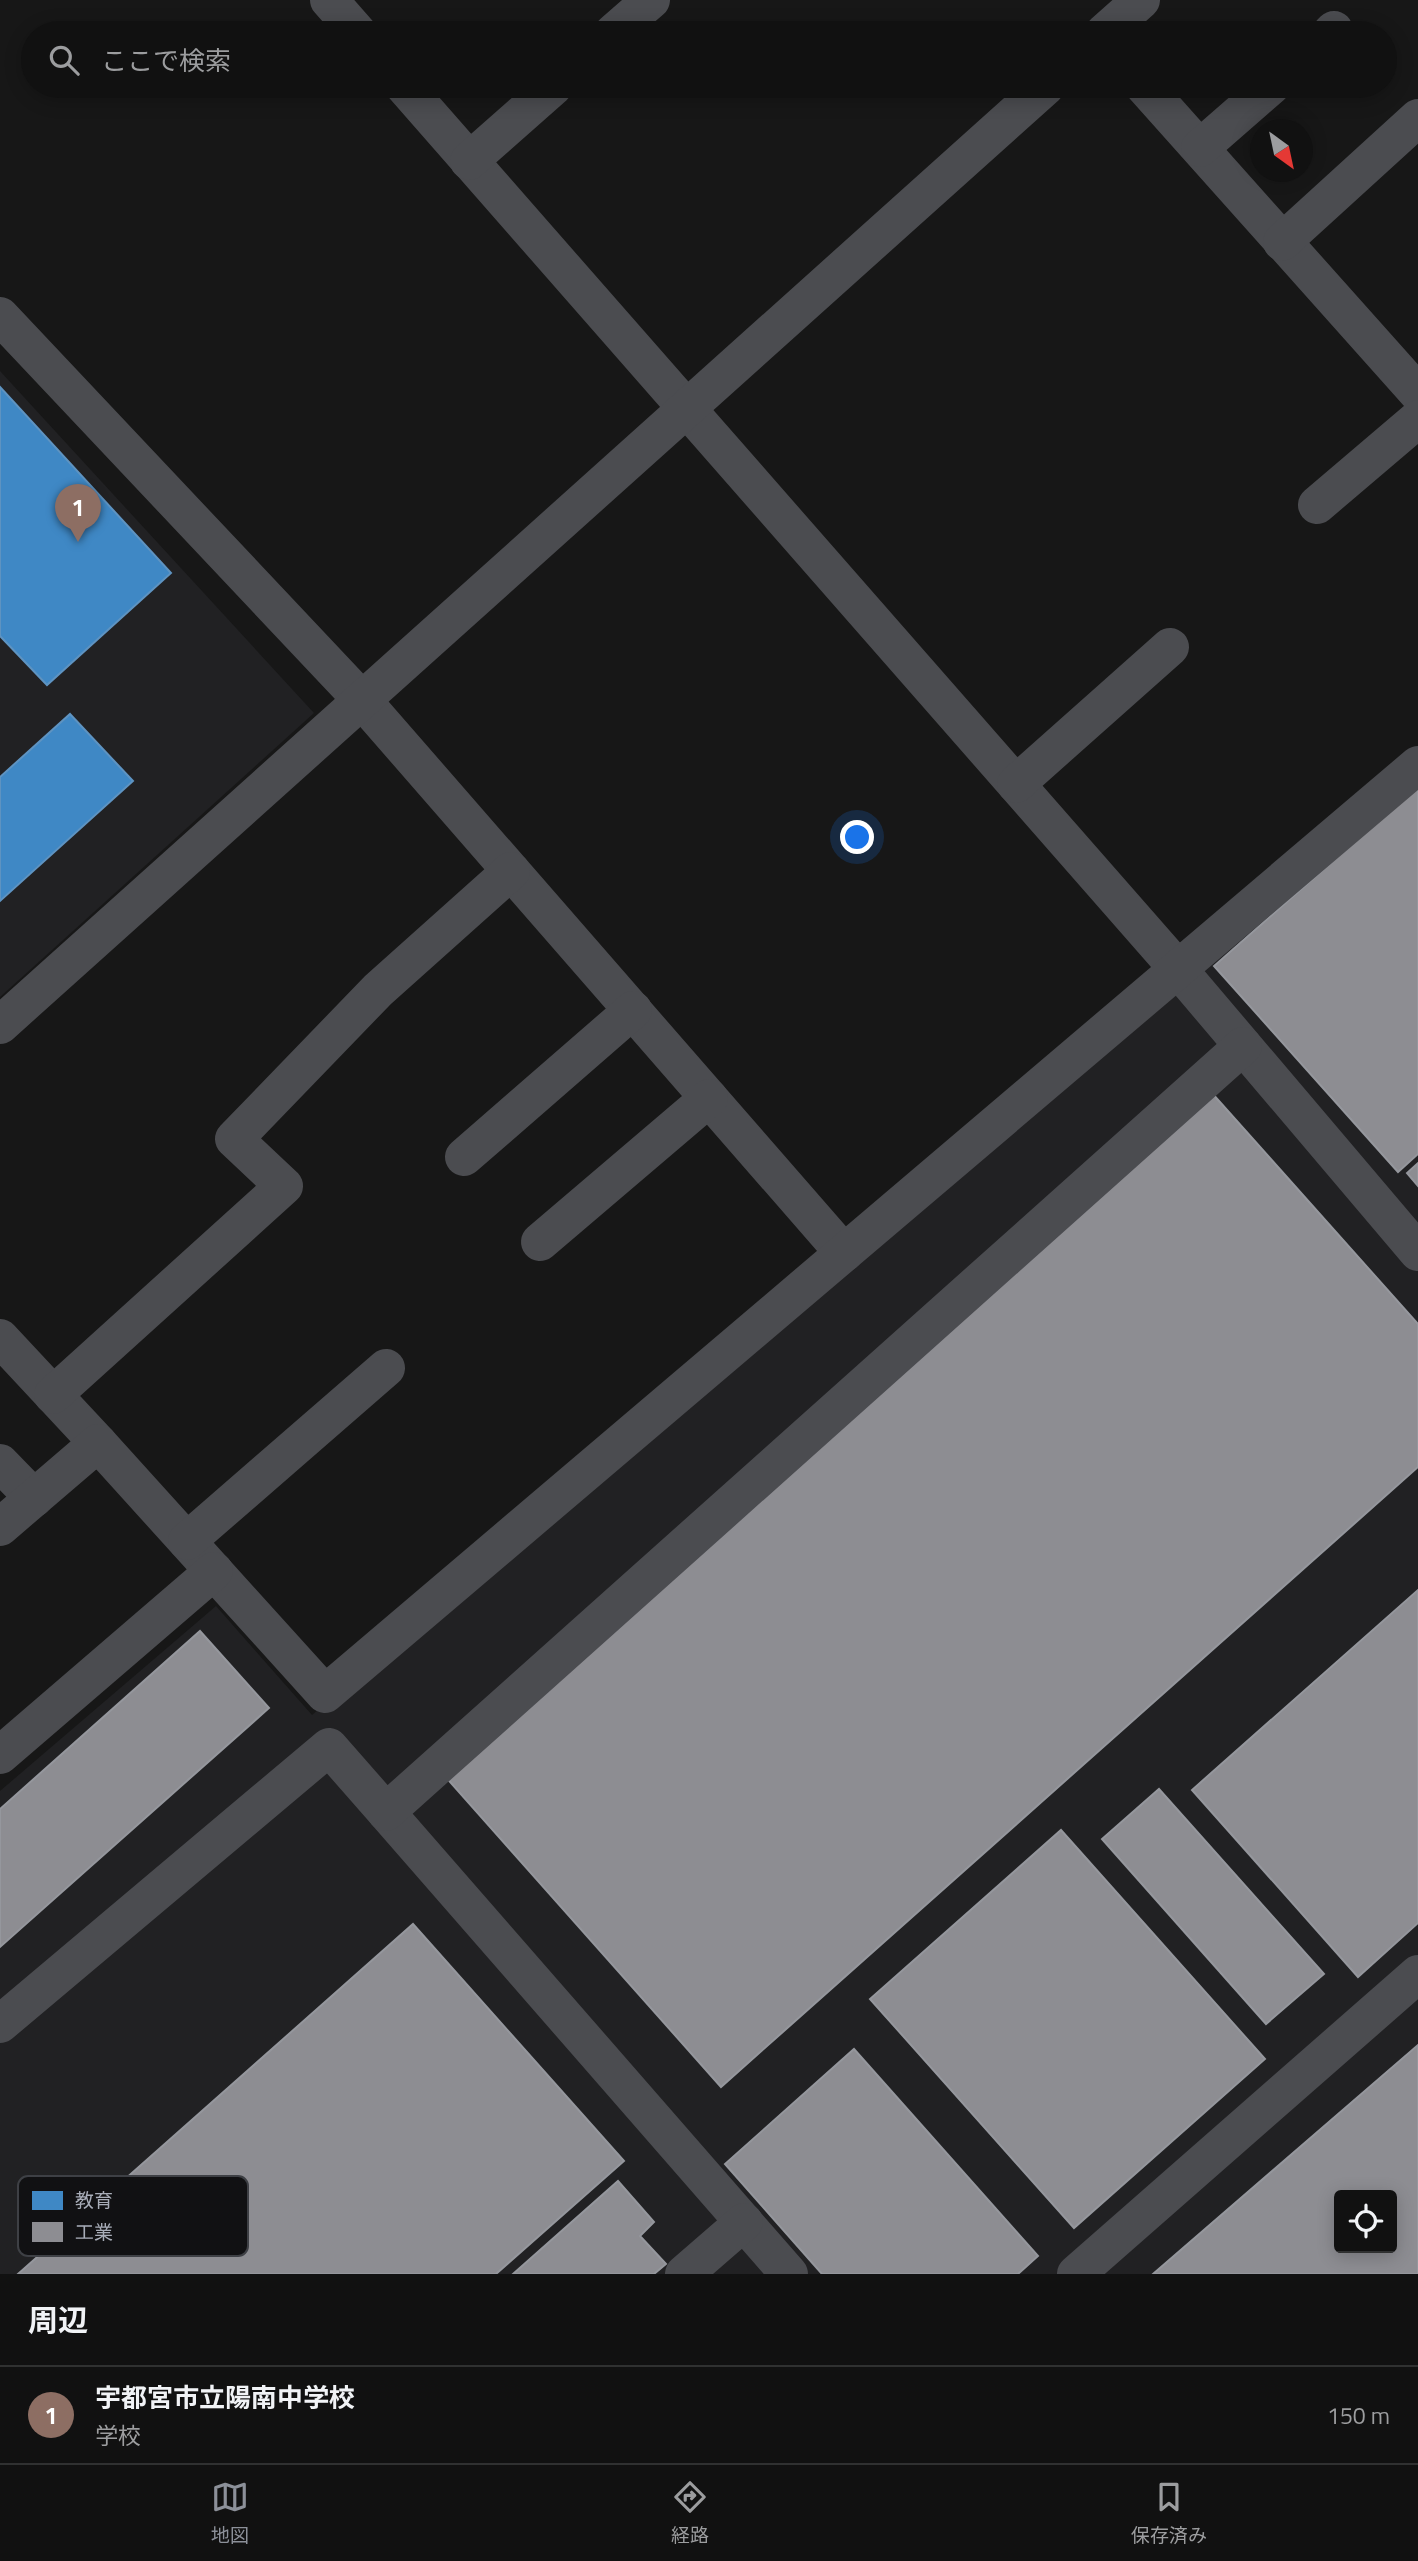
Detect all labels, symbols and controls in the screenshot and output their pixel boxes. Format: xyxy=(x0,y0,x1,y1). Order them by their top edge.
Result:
search box xyxy=(21,21,1397,98)
icon: search xyxy=(45,41,83,79)
text: ここで検索 xyxy=(101,41,231,80)
north arrow xyxy=(1250,119,1313,182)
pin: 1 xyxy=(55,484,101,542)
your location xyxy=(840,820,874,854)
legend xyxy=(18,2176,248,2256)
text: 教育 xyxy=(75,2185,113,2214)
map controls xyxy=(1334,2190,1397,2253)
button: locate xyxy=(1334,2190,1397,2253)
text: 工業 xyxy=(75,2217,113,2246)
text: 周辺 xyxy=(28,2297,88,2343)
text: 宇都宮市立陽南中学校 xyxy=(95,2378,355,2417)
text: 1 xyxy=(45,2398,57,2433)
text: 150 m xyxy=(1327,2398,1390,2433)
text: 学校 xyxy=(95,2418,141,2453)
tab: 地図 xyxy=(211,2478,249,2549)
tab: 経路 xyxy=(671,2478,709,2549)
tab: 保存済み xyxy=(1131,2478,1207,2549)

